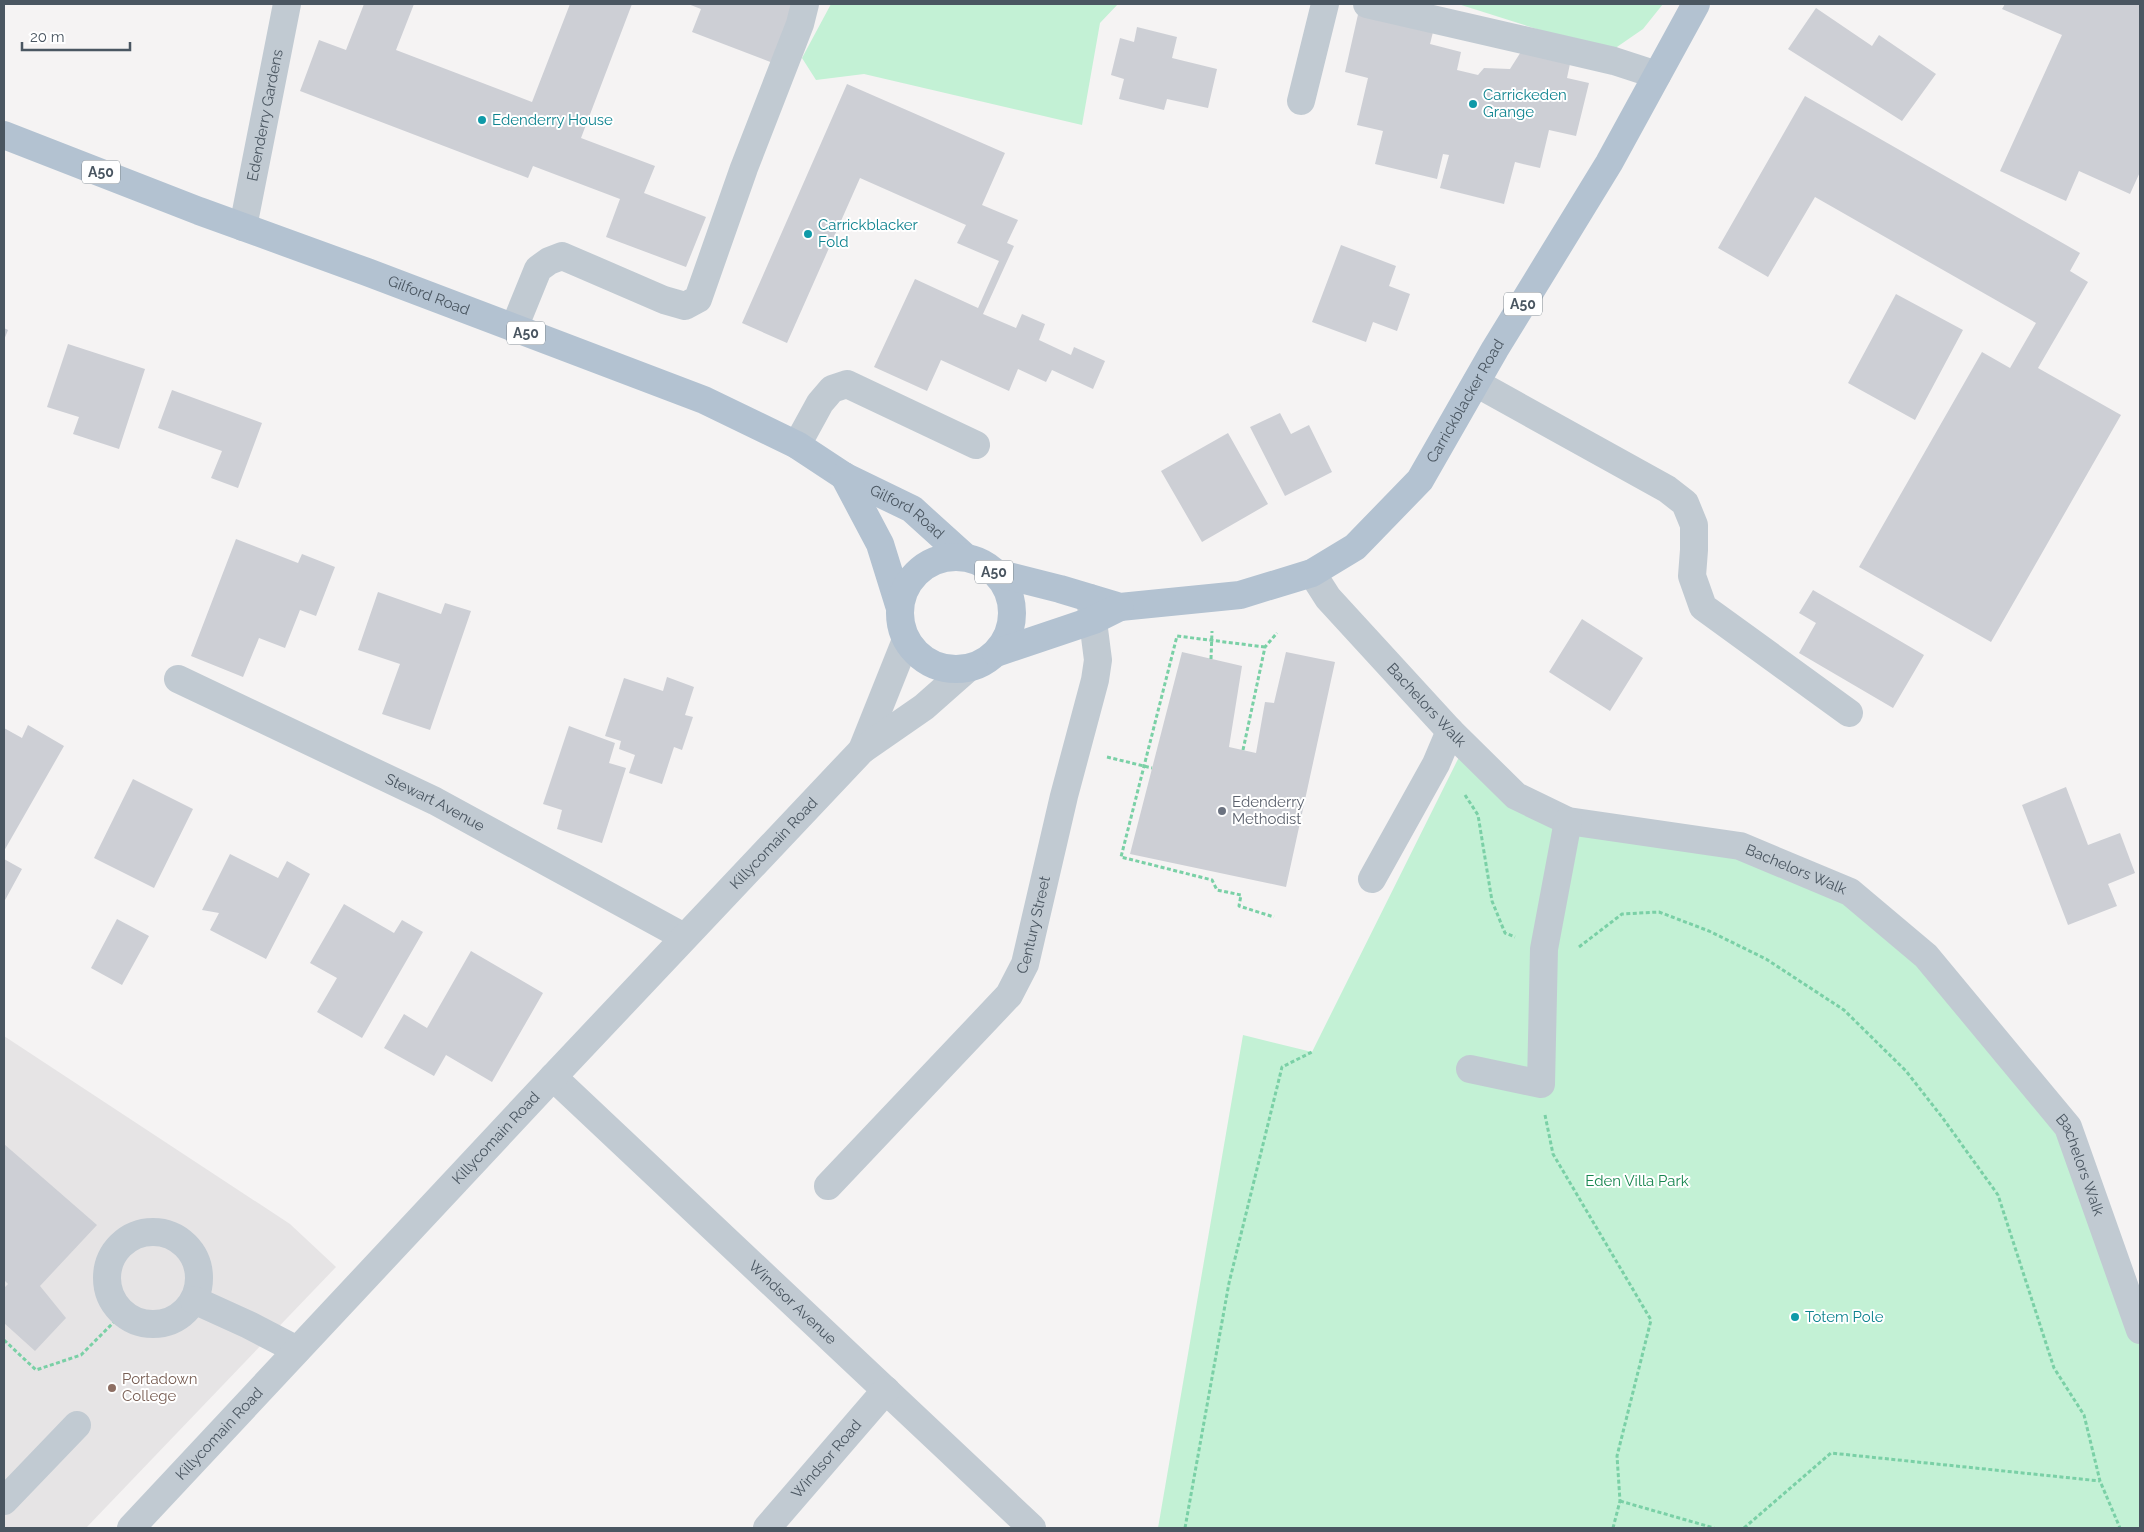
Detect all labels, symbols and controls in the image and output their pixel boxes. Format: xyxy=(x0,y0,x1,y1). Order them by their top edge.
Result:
scale bar xyxy=(22,20,130,52)
text: 20 m xyxy=(30,28,65,46)
street label: Edenderry Gardens xyxy=(243,48,287,183)
place label: Carrickeden Grange xyxy=(1483,86,1567,121)
marker: Carrickeden Grange xyxy=(1467,98,1479,110)
place label: Edenderry House xyxy=(492,111,613,129)
marker: Edenderry House xyxy=(476,114,488,126)
road number: A50 xyxy=(82,160,120,183)
place label: Carrickblacker Fold xyxy=(818,216,919,251)
marker: Carrickblacker Fold xyxy=(802,228,814,240)
street label: Gilford Road xyxy=(385,272,472,319)
road number: A50 xyxy=(1504,292,1542,316)
road number: A50 xyxy=(507,322,545,344)
street label: Carrickblacker Road xyxy=(1423,336,1508,466)
street label: Gilford Road xyxy=(867,481,948,543)
road number: A50 xyxy=(975,560,1013,584)
street label: Bachelors Walk xyxy=(1383,659,1470,751)
street label: Stewart Avenue xyxy=(382,770,488,835)
place label: Edenderry Methodist xyxy=(1232,793,1305,828)
street label: Killycomain Road xyxy=(726,794,821,893)
marker: Edenderry Methodist xyxy=(1216,805,1228,817)
street label: Bachelors Walk xyxy=(1743,840,1849,899)
street label: Century Street xyxy=(1012,874,1054,977)
street label: Killycomain Road xyxy=(448,1088,543,1188)
street label: Bachelors Walk xyxy=(2052,1110,2108,1218)
park label: Eden Villa Park xyxy=(1585,1172,1689,1190)
street label: Windsor Avenue xyxy=(745,1257,840,1348)
place label: Totem Pole xyxy=(1805,1308,1884,1326)
marker: Totem Pole xyxy=(1789,1311,1801,1323)
place label: Portadown College xyxy=(122,1370,198,1405)
marker: Portadown College xyxy=(106,1382,118,1394)
street label: Killycomain Road xyxy=(172,1384,267,1484)
street label: Windsor Road xyxy=(788,1416,865,1502)

